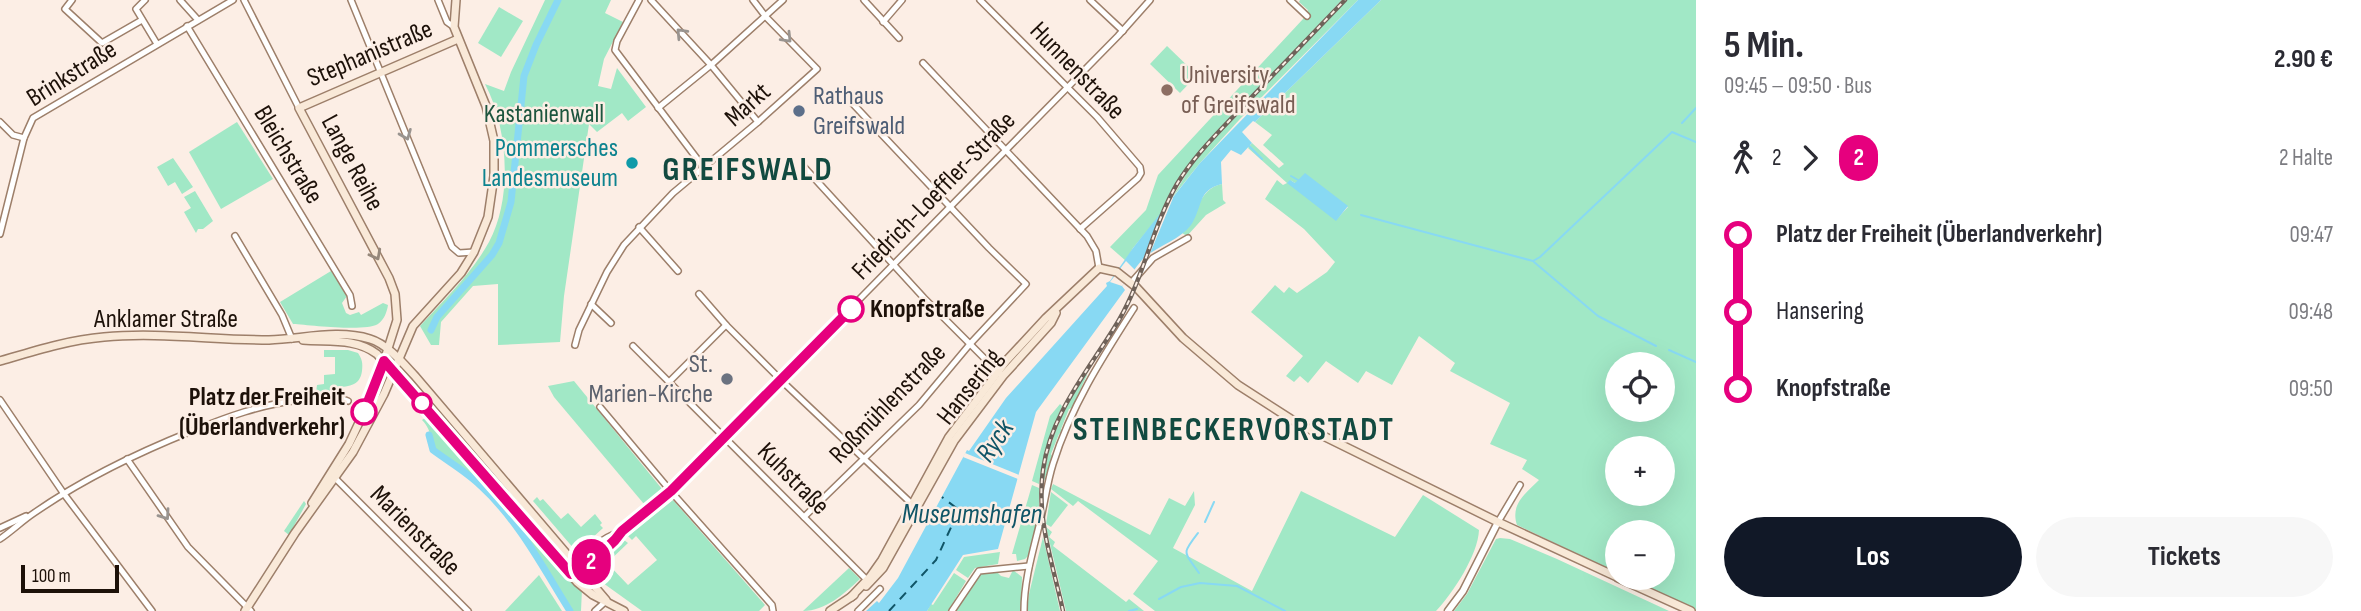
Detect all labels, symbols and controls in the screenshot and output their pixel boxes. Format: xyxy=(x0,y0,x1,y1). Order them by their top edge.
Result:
street label: Stephanistraße xyxy=(303,14,437,94)
street label: Hunnenstraße xyxy=(1023,16,1131,126)
text: 5 Min. xyxy=(1724,23,1804,68)
one-way arrow xyxy=(676,28,689,41)
one-way arrow xyxy=(778,30,791,43)
street label: Brinkstraße xyxy=(21,34,123,114)
text: 2.90 € xyxy=(2274,44,2333,75)
place label: University of Greifswald xyxy=(1181,60,1296,121)
text: 09:45 – 09:50 · Bus xyxy=(1724,72,1872,100)
street label: Markt xyxy=(719,76,777,134)
place label: Rathaus Greifswald xyxy=(813,81,905,142)
marker: University of Greifswald xyxy=(1159,82,1175,98)
park label: Kastanienwall xyxy=(484,99,604,130)
street label: Bleichstraße xyxy=(247,100,329,210)
marker: Rathaus Greifswald xyxy=(791,103,807,119)
street label: Friedrich-Loeffler-Straße xyxy=(846,105,1022,287)
street label: Lange Reihe xyxy=(314,110,390,216)
one-way arrow xyxy=(398,128,412,140)
place label: Pommersches Landesmuseum xyxy=(482,133,618,194)
icon: walk xyxy=(1724,139,1762,177)
icon: forward xyxy=(1791,139,1829,177)
text: 2 xyxy=(1853,143,1864,172)
text: 2 xyxy=(1772,144,1781,172)
text: 2 Halte xyxy=(2279,144,2333,172)
district label: GREIFSWALD xyxy=(662,150,834,190)
marker: Pommersches Landesmuseum xyxy=(624,155,640,171)
text: Platz der Freiheit (Überlandverkehr) xyxy=(1776,219,2102,250)
text: 09:47 xyxy=(2290,221,2333,249)
one-way arrow xyxy=(368,248,382,260)
place label: Knopfstraße xyxy=(870,294,985,325)
marker: Knopfstraße xyxy=(838,296,864,322)
text: Hansering xyxy=(1776,296,1864,327)
text: 09:48 xyxy=(2288,298,2333,326)
street label: Anklamer Straße xyxy=(93,304,238,335)
street label: Roßmühlenstraße xyxy=(823,338,953,470)
street label: Hansering xyxy=(931,343,1009,431)
place label: St. Marien-Kirche xyxy=(588,349,713,410)
map controls xyxy=(1605,352,1675,590)
button: locate xyxy=(1605,352,1675,422)
marker: St. Marien-Kirche xyxy=(719,371,735,387)
text: Knopfstraße xyxy=(1776,373,1891,404)
text: 09:50 xyxy=(2289,375,2333,403)
place label: Platz der Freiheit (Überlandverkehr) xyxy=(179,382,345,443)
unlabelled marker xyxy=(412,393,432,413)
marker: Platz der Freiheit (Überlandverkehr) xyxy=(351,399,377,425)
district label: STEINBECKERVORSTADT xyxy=(1073,410,1395,450)
water label: Ryck xyxy=(969,412,1022,468)
button: + xyxy=(1605,436,1675,506)
street label: Kuhstraße xyxy=(751,437,835,521)
street label: Marienstraße xyxy=(363,479,467,583)
water label: Museumshafen xyxy=(902,498,1043,531)
one-way arrow xyxy=(157,507,169,520)
button: Los xyxy=(1724,517,2022,597)
button: Tickets xyxy=(2036,517,2333,597)
button: − xyxy=(1605,520,1675,590)
line badge: 2 xyxy=(568,539,614,585)
text: 2 xyxy=(586,547,596,576)
scale bar xyxy=(21,562,119,594)
text: 100 m xyxy=(32,565,71,588)

